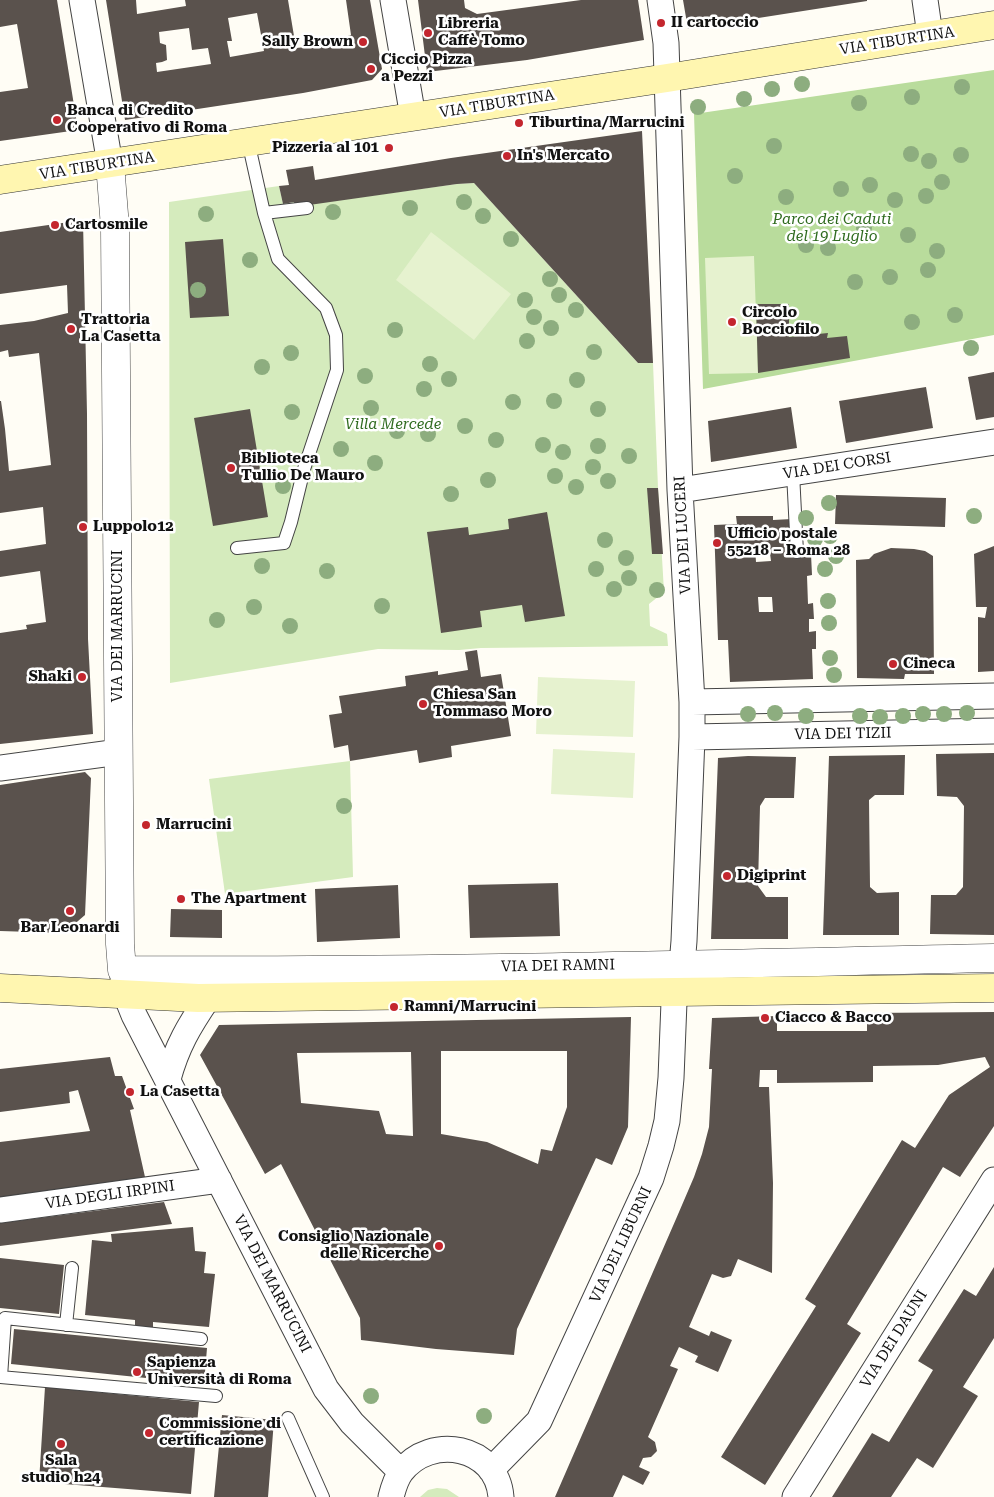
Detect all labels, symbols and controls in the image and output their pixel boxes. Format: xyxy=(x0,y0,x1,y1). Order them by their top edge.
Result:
place label: II cartoccio xyxy=(671,14,759,32)
place label: Libreria Caffè Tomo xyxy=(438,15,525,50)
marker: II cartoccio xyxy=(655,17,667,29)
street label: VIA TIBURTINA xyxy=(838,23,956,59)
marker: Libreria Caffè Tomo xyxy=(422,27,434,39)
place label: Sally Brown xyxy=(262,33,353,51)
marker: Sally Brown xyxy=(357,36,369,48)
place label: Ciccio Pizza a Pezzi xyxy=(381,51,472,86)
marker: Ciccio Pizza a Pezzi xyxy=(365,63,377,75)
street label: VIA TIBURTINA xyxy=(438,86,556,122)
place label: Banca di Credito Cooperativo di Roma xyxy=(67,102,227,137)
marker: Banca di Credito Cooperativo di Roma xyxy=(51,114,63,126)
place label: Tiburtina/Marrucini xyxy=(529,114,685,132)
marker: Tiburtina/Marrucini xyxy=(513,117,525,129)
place label: Pizzeria al 101 xyxy=(272,139,379,157)
marker: Pizzeria al 101 xyxy=(383,142,395,154)
place label: In's Mercato xyxy=(517,147,610,165)
street label: VIA TIBURTINA xyxy=(38,148,156,184)
marker: In's Mercato xyxy=(501,150,513,162)
park label: Parco dei Caduti del 19 Luglio xyxy=(773,211,891,246)
place label: Cartosmile xyxy=(65,216,148,234)
marker: Cartosmile xyxy=(49,219,61,231)
place label: Circolo Bocciofilo xyxy=(742,304,820,339)
place label: Trattoria La Casetta xyxy=(81,311,161,346)
marker: Circolo Bocciofilo xyxy=(726,316,738,328)
marker: Trattoria La Casetta xyxy=(65,323,77,335)
park label: Villa Mercede xyxy=(345,416,441,434)
street label: VIA DEI CORSI xyxy=(782,449,892,483)
place label: Biblioteca Tullio De Mauro xyxy=(241,450,364,485)
marker: Biblioteca Tullio De Mauro xyxy=(225,462,237,474)
street label: VIA DEI LUCERI xyxy=(671,475,695,595)
place label: Luppolo12 xyxy=(93,518,174,536)
marker: Luppolo12 xyxy=(77,521,89,533)
place label: Ufficio postale 55218 – Roma 28 xyxy=(727,525,850,560)
marker: Ufficio postale 55218 – Roma 28 xyxy=(711,537,723,549)
street label: VIA DEI MARRUCINI xyxy=(109,550,127,702)
place label: Cineca xyxy=(903,655,955,673)
marker: Cineca xyxy=(887,658,899,670)
place label: Shaki xyxy=(28,668,72,686)
marker: Shaki xyxy=(76,671,88,683)
place label: Chiesa San Tommaso Moro xyxy=(433,686,552,721)
marker: Chiesa San Tommaso Moro xyxy=(417,698,429,710)
street label: VIA DEI TIZII xyxy=(794,724,892,744)
place label: Marrucini xyxy=(156,816,232,834)
marker: Marrucini xyxy=(140,819,152,831)
place label: Digiprint xyxy=(737,867,806,885)
marker: Digiprint xyxy=(721,870,733,882)
place label: The Apartment xyxy=(191,890,307,908)
marker: The Apartment xyxy=(175,893,187,905)
marker: Bar Leonardi xyxy=(64,905,76,917)
place label: Bar Leonardi xyxy=(21,919,119,937)
street label: VIA DEI RAMNI xyxy=(501,956,615,976)
place label: Ramni/Marrucini xyxy=(404,998,536,1016)
marker: Ramni/Marrucini xyxy=(388,1001,400,1013)
place label: Ciacco & Bacco xyxy=(775,1009,892,1027)
marker: Ciacco & Bacco xyxy=(759,1012,771,1024)
place label: La Casetta xyxy=(140,1083,220,1101)
marker: La Casetta xyxy=(124,1086,136,1098)
street label: VIA DEGLI IRPINI xyxy=(44,1177,176,1213)
street label: VIA DEI LIBURNI xyxy=(586,1184,656,1306)
street label: VIA DEI MARRUCINI xyxy=(229,1212,315,1356)
place label: Consiglio Nazionale delle Ricerche xyxy=(278,1228,429,1263)
marker: Consiglio Nazionale delle Ricerche xyxy=(433,1240,445,1252)
street label: VIA DEI DAUNI xyxy=(857,1287,931,1391)
place label: Sapienza Università di Roma xyxy=(147,1354,292,1389)
marker: Sapienza Università di Roma xyxy=(131,1366,143,1378)
place label: Commissione di certificazione xyxy=(159,1415,281,1450)
marker: Commissione di certificazione xyxy=(143,1427,155,1439)
marker: Sala studio h24 xyxy=(55,1438,67,1450)
place label: Sala studio h24 xyxy=(21,1452,101,1487)

